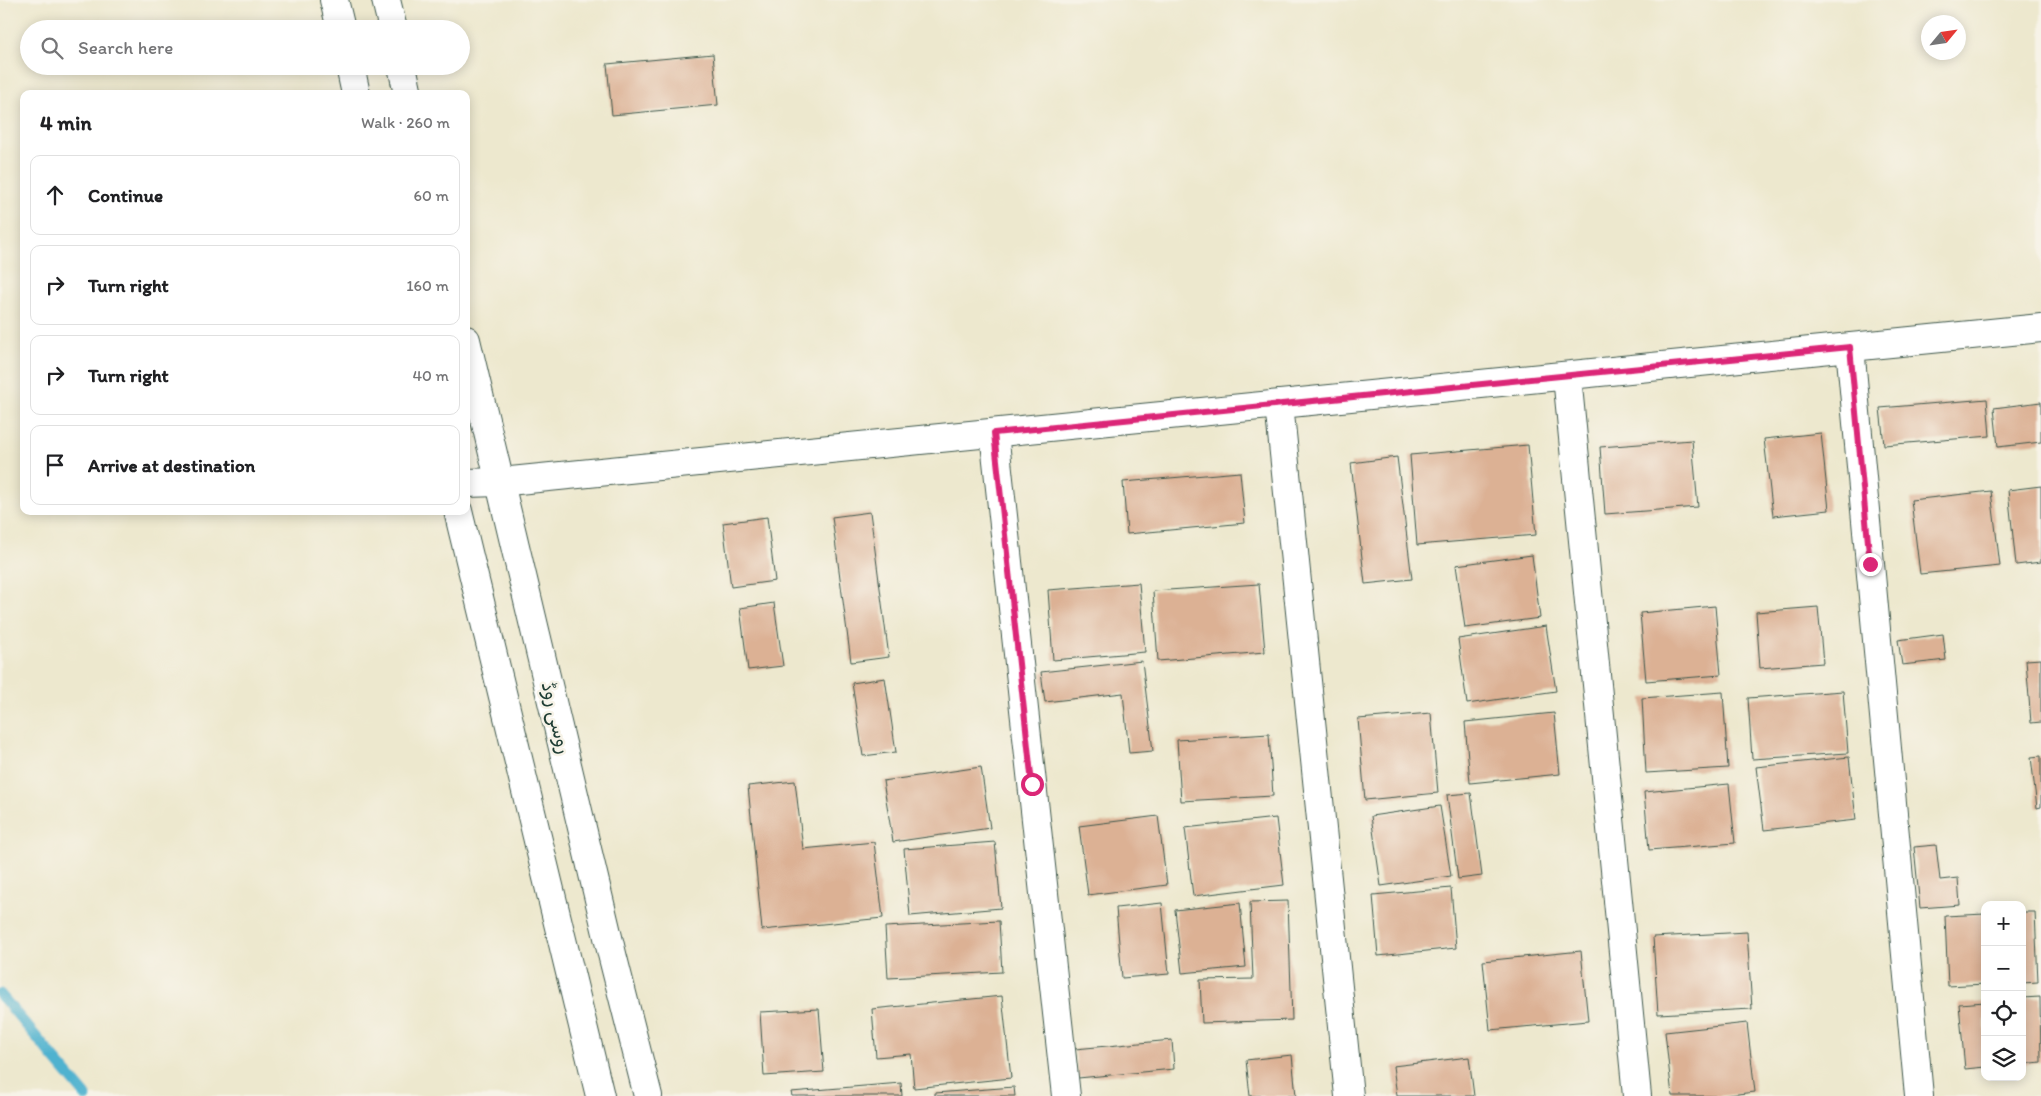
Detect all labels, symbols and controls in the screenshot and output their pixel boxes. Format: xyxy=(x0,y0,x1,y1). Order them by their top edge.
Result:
north arrow xyxy=(1921,15,1966,60)
search box xyxy=(20,20,470,75)
icon: search xyxy=(38,34,66,62)
text: Search here xyxy=(78,36,173,59)
text: 4 min xyxy=(40,110,92,135)
text: Walk · 260 m xyxy=(361,113,450,132)
icon: ahead xyxy=(41,181,69,209)
text: Continue xyxy=(88,184,163,207)
text: 60 m xyxy=(414,186,449,205)
icon: right xyxy=(41,271,69,299)
text: Turn right xyxy=(88,274,169,297)
text: 160 m xyxy=(406,276,449,295)
icon: right xyxy=(41,361,69,389)
text: Turn right xyxy=(88,364,169,387)
text: 40 m xyxy=(412,366,449,385)
icon: arrive xyxy=(41,451,69,479)
text: Arrive at destination xyxy=(88,454,255,477)
route end xyxy=(1859,553,1882,576)
street label: روسی روڈ xyxy=(536,680,575,757)
route start xyxy=(1021,773,1044,796)
map controls xyxy=(1981,901,2026,1081)
button: + xyxy=(1981,901,2026,946)
button: − xyxy=(1981,946,2026,991)
button: locate xyxy=(1981,991,2026,1036)
button: layers xyxy=(1981,1036,2026,1081)

